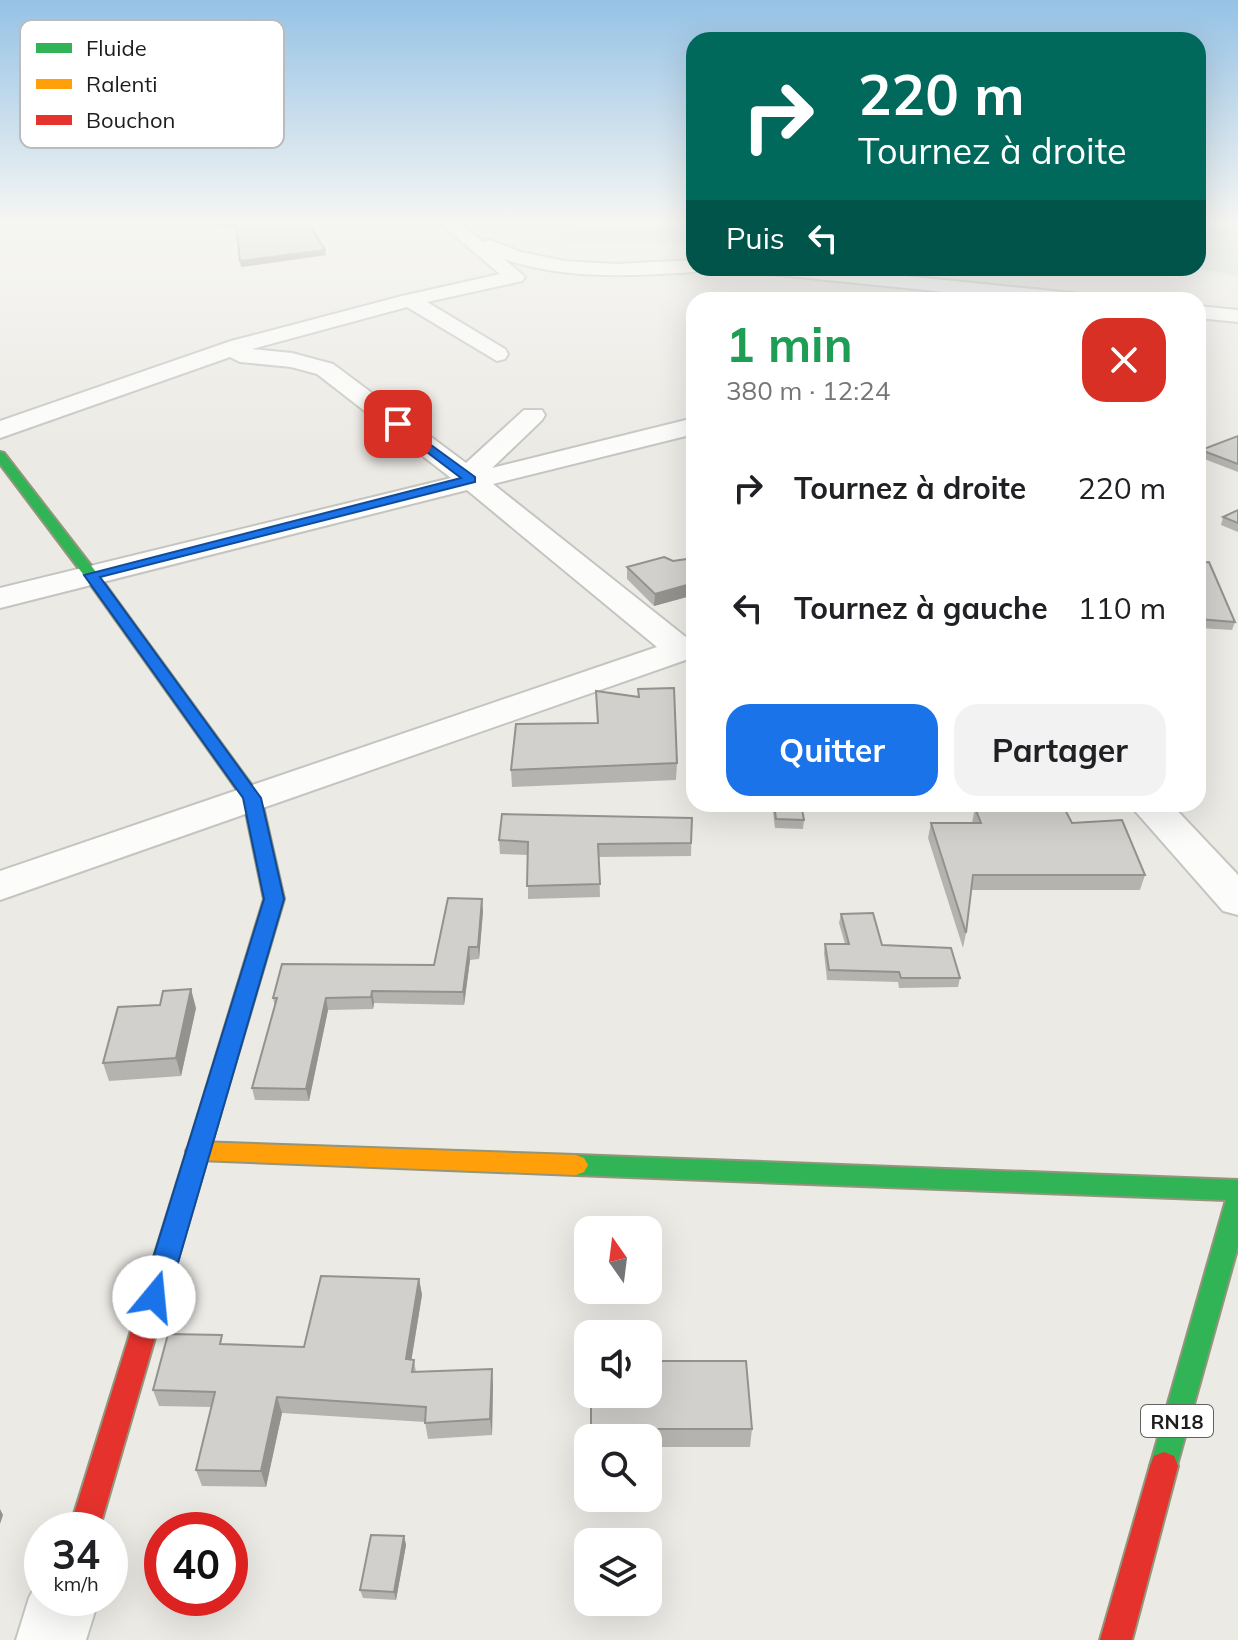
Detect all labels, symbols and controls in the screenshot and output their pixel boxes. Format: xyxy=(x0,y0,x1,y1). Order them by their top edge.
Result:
legend xyxy=(20,20,284,148)
text: Fluide xyxy=(86,34,147,62)
text: 220 m xyxy=(858,59,1025,129)
icon: right xyxy=(726,64,830,168)
text: Ralenti xyxy=(86,70,157,98)
text: Bouchon xyxy=(86,106,175,134)
text: Tournez à droite xyxy=(858,128,1127,173)
icon: left xyxy=(801,216,845,260)
text: Puis xyxy=(726,219,785,257)
text: 1 min xyxy=(726,314,853,374)
button: close xyxy=(1082,318,1166,402)
text: 380 m · 12:24 xyxy=(726,374,890,407)
pin xyxy=(364,390,432,458)
icon: arrive xyxy=(376,402,420,446)
icon: right xyxy=(726,466,770,510)
text: Tournez à droite xyxy=(794,469,1026,507)
text: 220 m xyxy=(1078,469,1166,507)
icon: left xyxy=(726,586,770,630)
text: Tournez à gauche xyxy=(794,589,1048,627)
text: 110 m xyxy=(1078,589,1166,627)
button: Quitter xyxy=(726,704,938,796)
button: Partager xyxy=(954,704,1166,796)
north arrow xyxy=(574,1216,662,1304)
map controls xyxy=(574,1216,662,1616)
position arrow xyxy=(112,1255,196,1339)
button: sound xyxy=(574,1320,662,1408)
road number: RN18 xyxy=(1141,1405,1213,1437)
button: search xyxy=(574,1424,662,1512)
speed limit sign: 40 xyxy=(144,1512,248,1616)
button: layers xyxy=(574,1528,662,1616)
text: 34 xyxy=(52,1529,100,1579)
text: km/h xyxy=(53,1571,99,1596)

